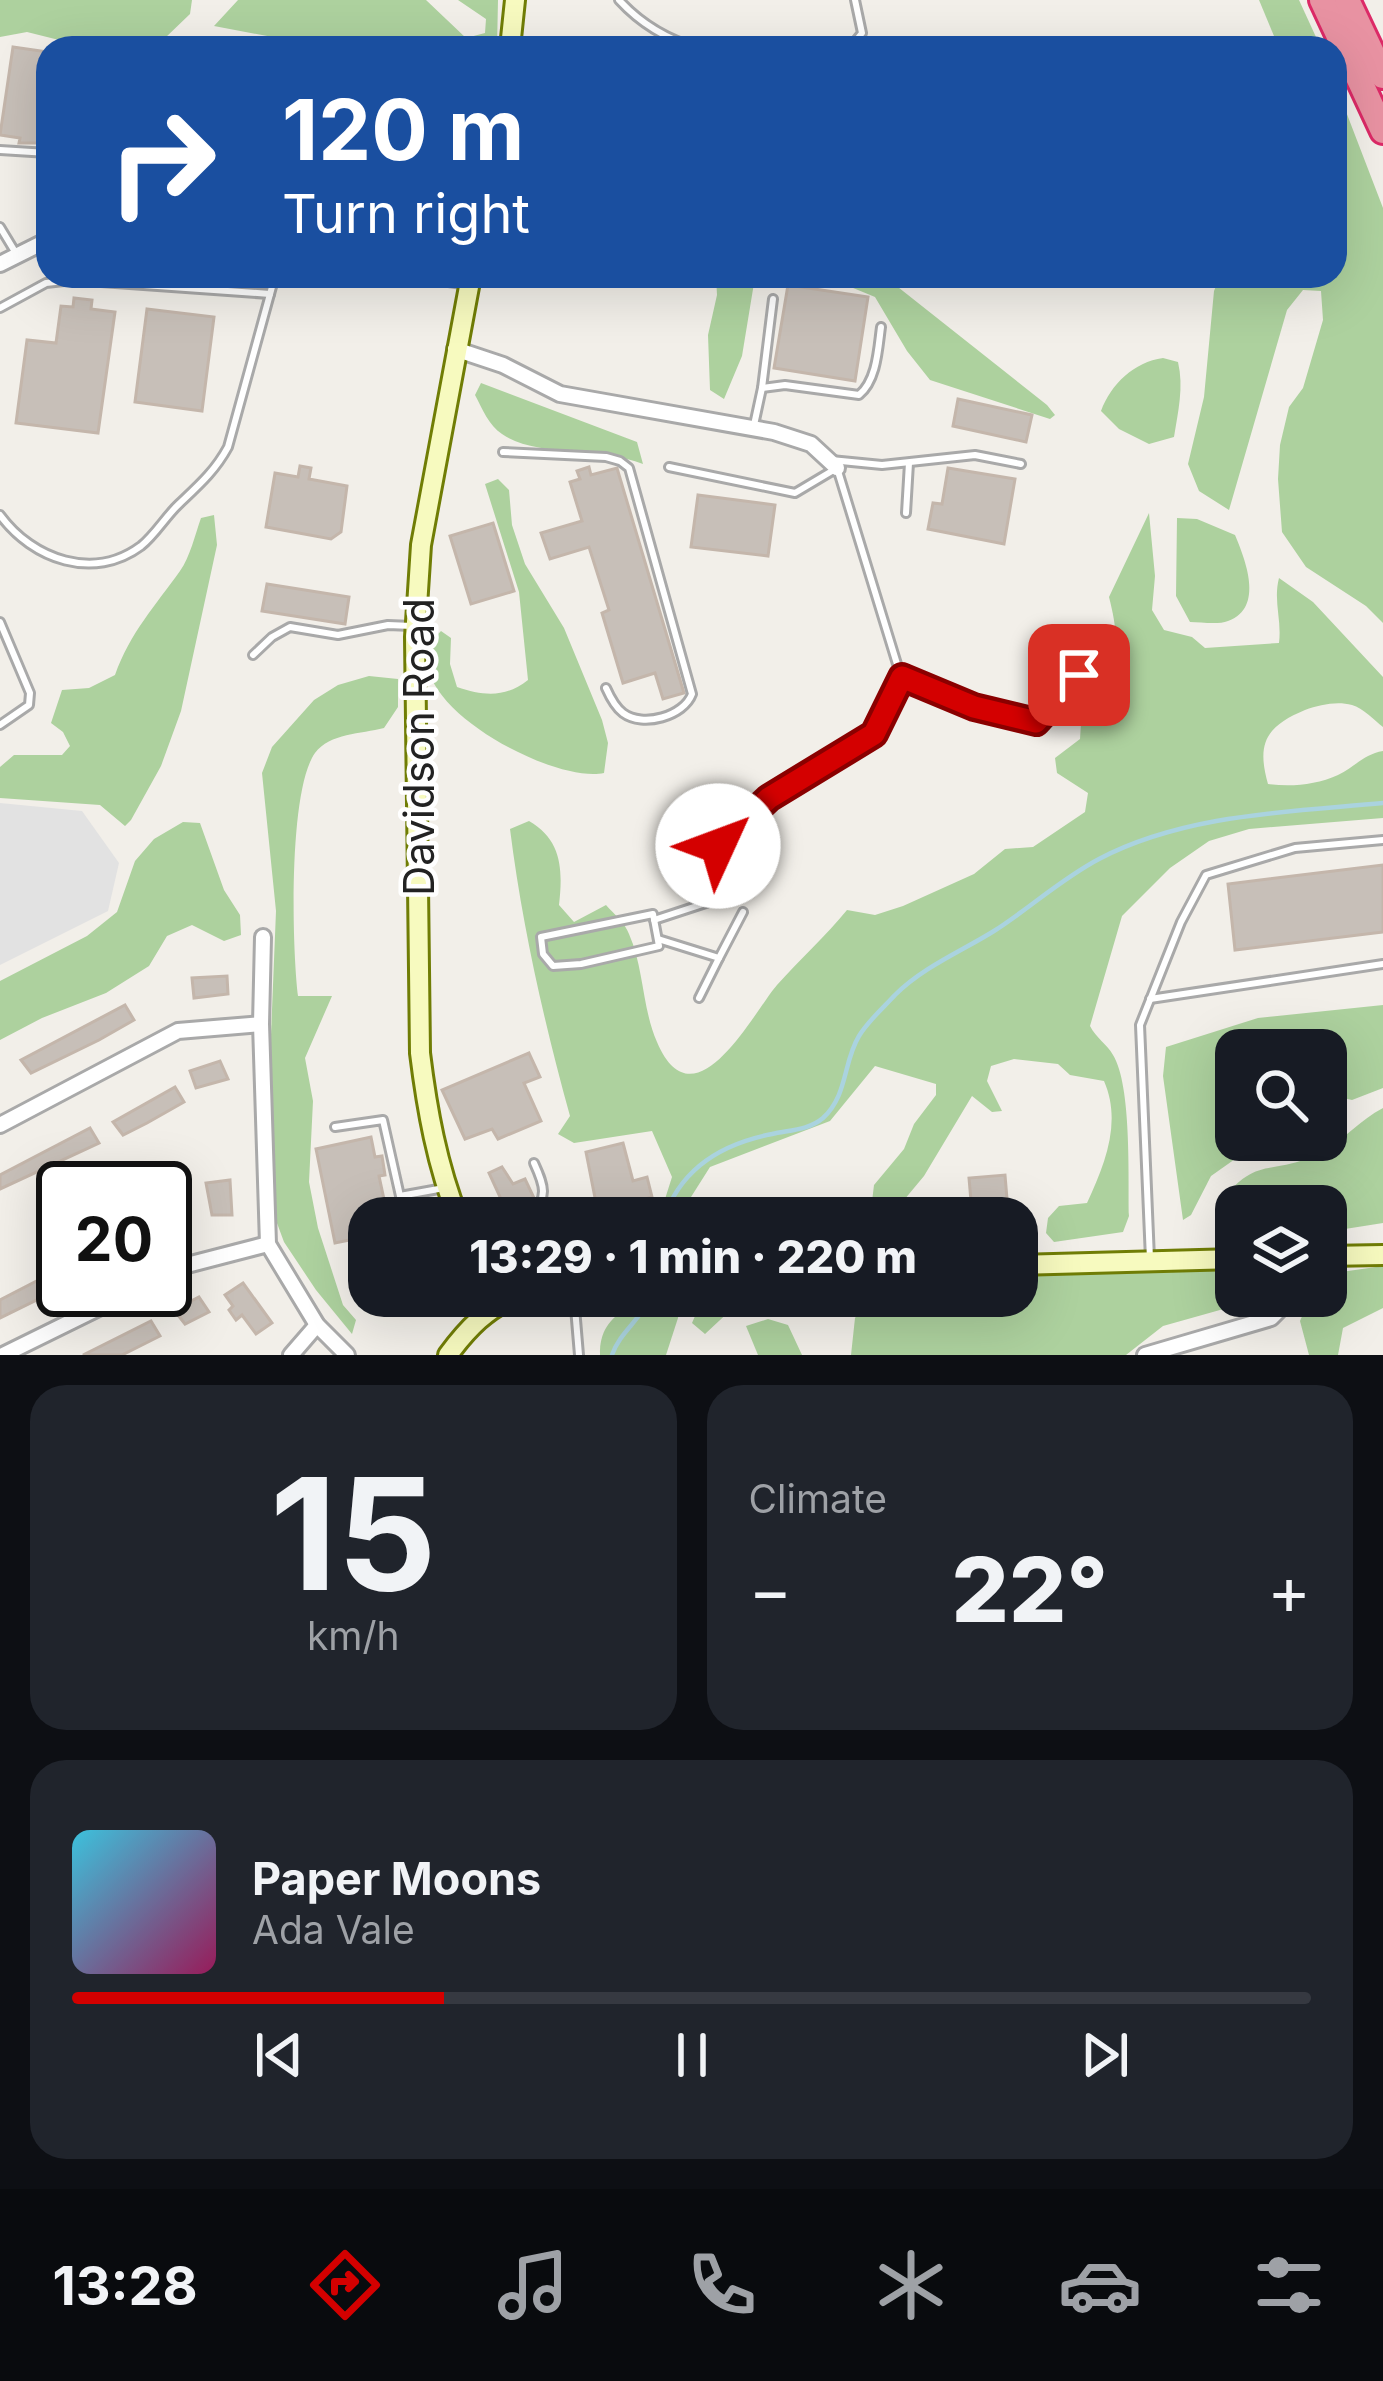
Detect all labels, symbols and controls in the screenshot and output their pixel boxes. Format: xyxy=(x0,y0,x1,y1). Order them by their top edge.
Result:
text: 120 m xyxy=(282,79,524,180)
icon: right xyxy=(84,84,240,240)
text: Turn right xyxy=(282,181,530,246)
street label: Davidson Road xyxy=(393,598,444,896)
pin xyxy=(1028,624,1130,726)
icon: arrive xyxy=(1046,642,1112,708)
position arrow xyxy=(655,783,781,909)
map controls xyxy=(1215,1029,1347,1317)
button: search xyxy=(1215,1029,1347,1161)
speed limit sign: 20 xyxy=(36,1161,192,1317)
button: layers xyxy=(1215,1185,1347,1317)
text: 13:29 · 1 min · 220 m xyxy=(469,1229,917,1284)
text: 15 xyxy=(270,1439,437,1628)
text: Climate xyxy=(749,1475,887,1522)
text: 22° xyxy=(952,1535,1108,1644)
text: − xyxy=(749,1550,792,1630)
text: + xyxy=(1267,1550,1311,1630)
text: km/h xyxy=(307,1612,400,1659)
text: Paper Moons xyxy=(252,1851,541,1906)
text: Ada Vale xyxy=(252,1906,415,1953)
icon: previous xyxy=(246,2022,312,2088)
icon: pause xyxy=(659,2022,725,2088)
icon: next xyxy=(1072,2022,1138,2088)
icon: directions xyxy=(303,2243,387,2327)
icon: music xyxy=(491,2243,575,2327)
icon: phone xyxy=(680,2243,764,2327)
icon: climate xyxy=(869,2243,953,2327)
icon: car xyxy=(1058,2243,1142,2327)
icon: filters xyxy=(1247,2243,1331,2327)
text: 13:28 xyxy=(52,2253,198,2318)

